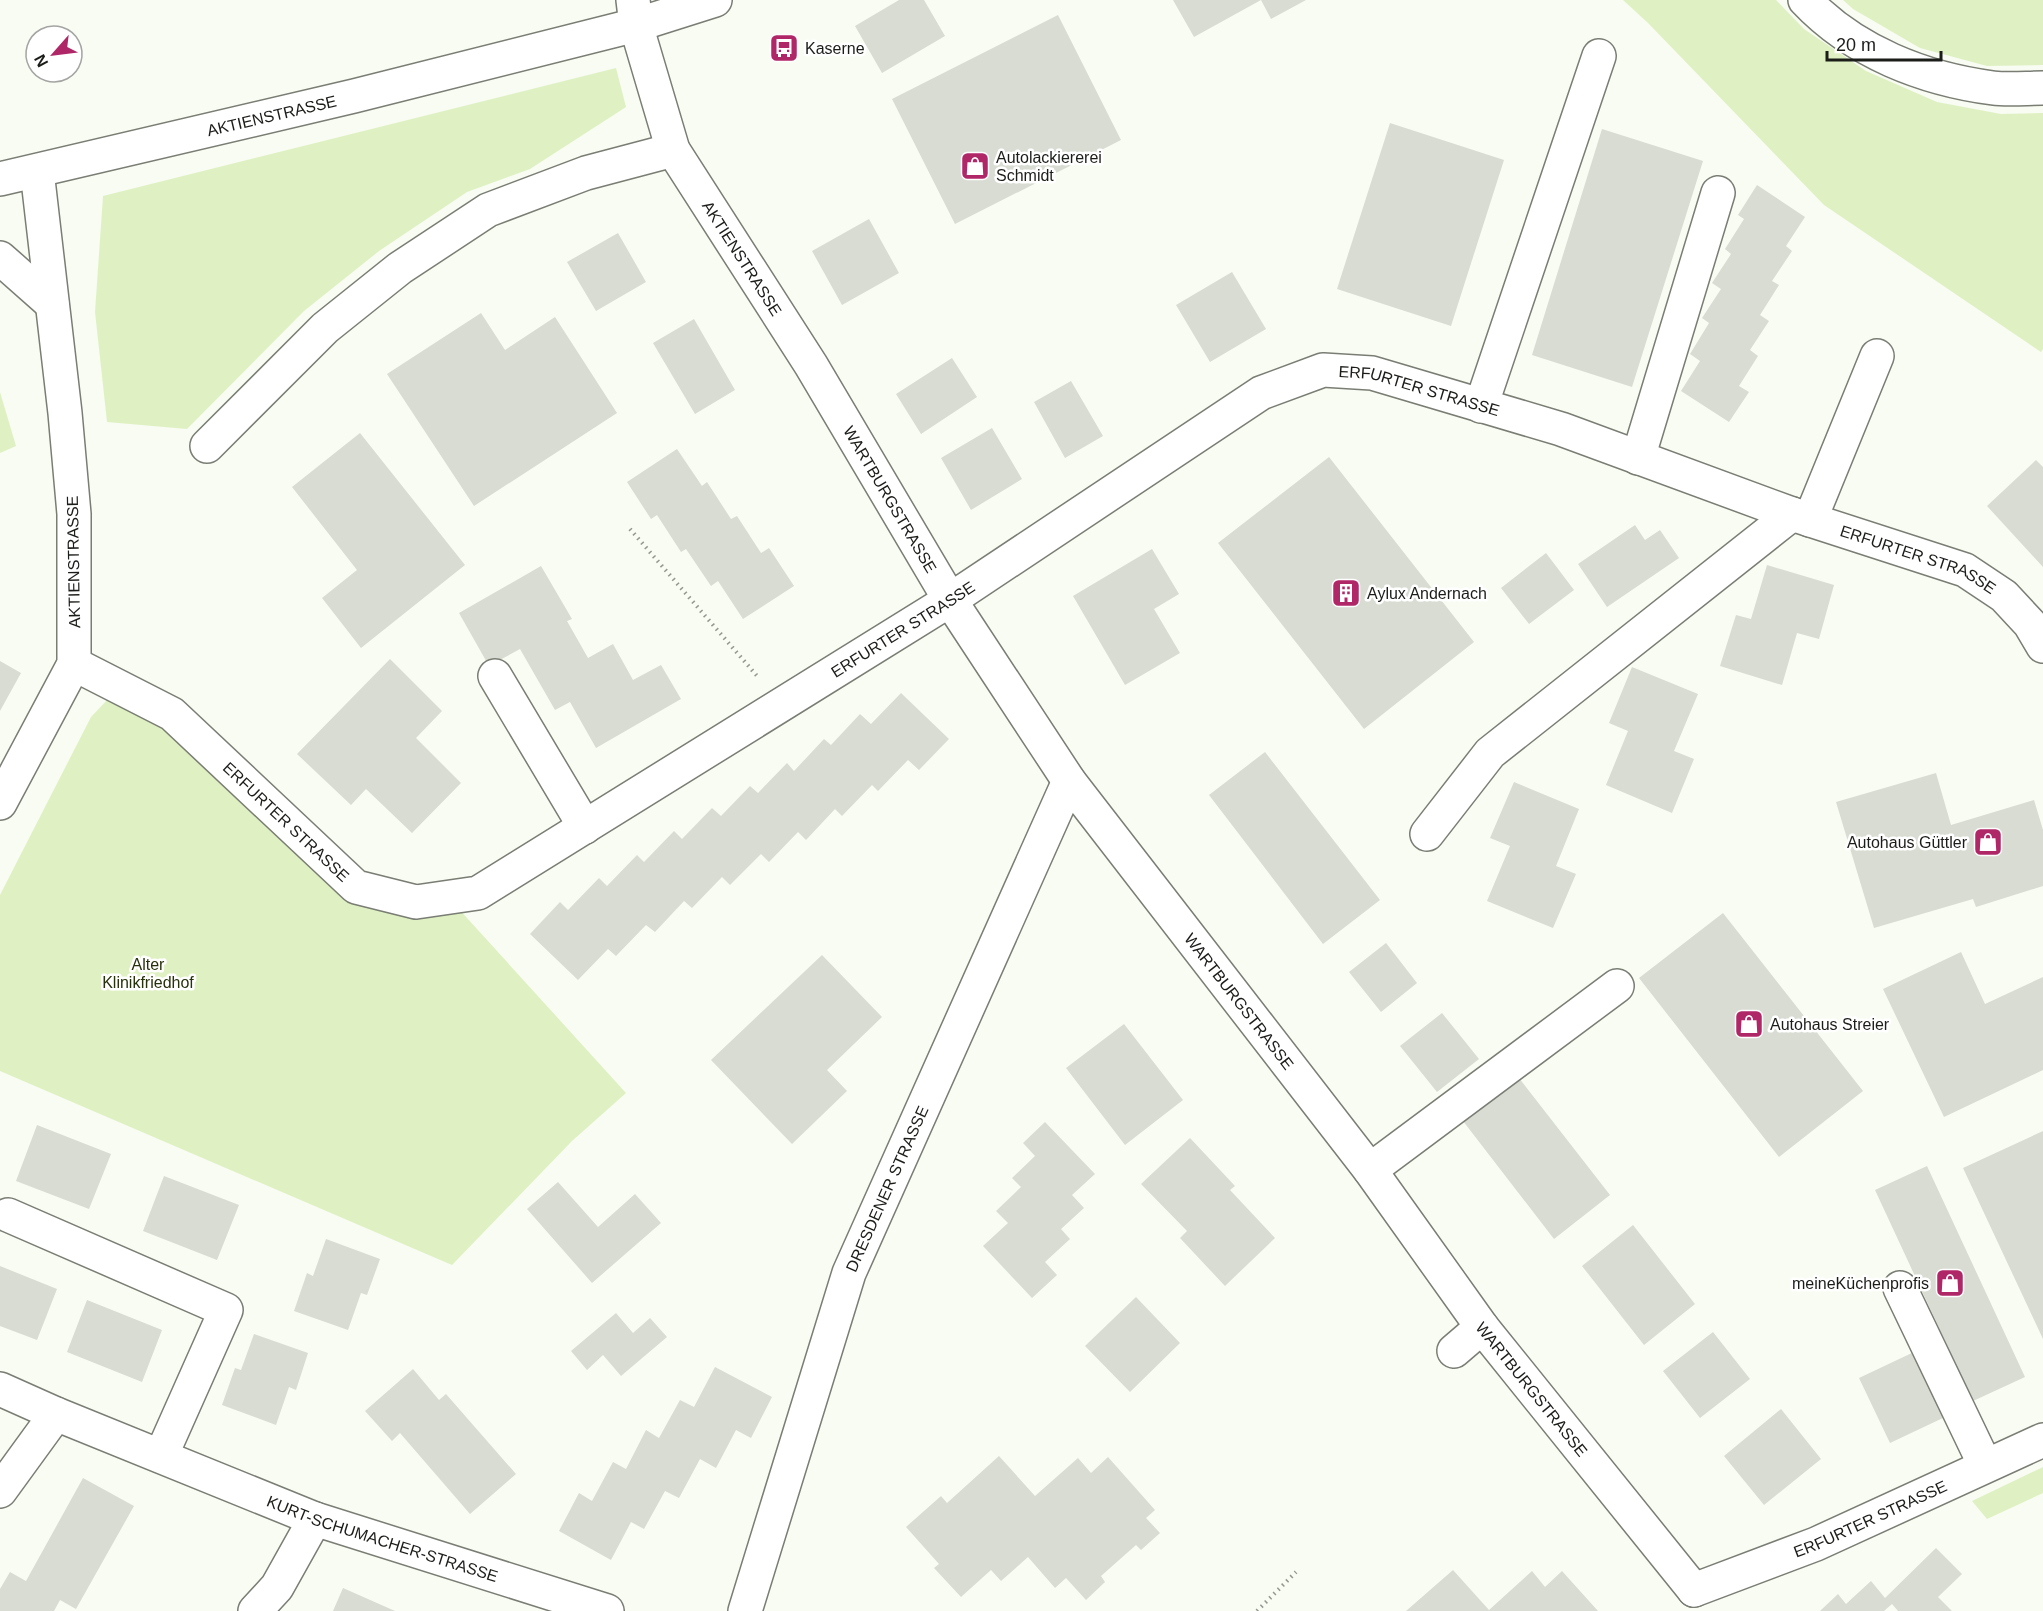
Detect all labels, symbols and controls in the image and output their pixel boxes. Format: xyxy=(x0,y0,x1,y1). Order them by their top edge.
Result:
north arrow xyxy=(24,24,84,84)
scale bar xyxy=(1827,24,1941,62)
bus stop icon: Kaserne xyxy=(768,32,800,64)
text: 20 m xyxy=(1836,35,1876,55)
place label: Kaserne xyxy=(805,40,865,57)
text: N xyxy=(31,52,51,70)
street label: AKTIENSTRASSE xyxy=(205,92,338,139)
place label: Autolackiererei Schmidt xyxy=(996,149,1102,184)
shop icon: Autolackiererei Schmidt xyxy=(959,150,991,182)
street label: AKTIENSTRASSE xyxy=(699,198,785,319)
street label: ERFURTER STRASSE xyxy=(1338,363,1501,419)
street label: WARTBURGSTRASSE xyxy=(840,423,940,576)
street label: AKTIENSTRASSE xyxy=(64,496,83,628)
street label: ERFURTER STRASSE xyxy=(1838,522,1999,597)
building icon: Aylux Andernach xyxy=(1330,577,1362,609)
street label: ERFURTER STRASSE xyxy=(828,578,978,681)
place label: Aylux Andernach xyxy=(1367,585,1487,602)
street label: ERFURTER STRASSE xyxy=(220,759,352,885)
shop icon: Autohaus Güttler xyxy=(1972,826,2004,858)
place label: Autohaus Güttler xyxy=(1847,834,1968,851)
street label: WARTBURGSTRASSE xyxy=(1181,930,1297,1073)
park label: Alter Klinikfriedhof xyxy=(102,956,194,991)
shop icon: Autohaus Streier xyxy=(1733,1008,1765,1040)
place label: Autohaus Streier xyxy=(1770,1016,1890,1033)
street label: DRESDENER STRASSE xyxy=(843,1103,932,1274)
shop icon: meineKüchenprofis xyxy=(1934,1267,1966,1299)
place label: meineKüchenprofis xyxy=(1792,1275,1929,1292)
street label: WARTBURGSTRASSE xyxy=(1473,1319,1591,1460)
street label: ERFURTER STRASSE xyxy=(1791,1477,1949,1561)
street label: KURT-SCHUMACHER-STRASSE xyxy=(264,1492,500,1585)

